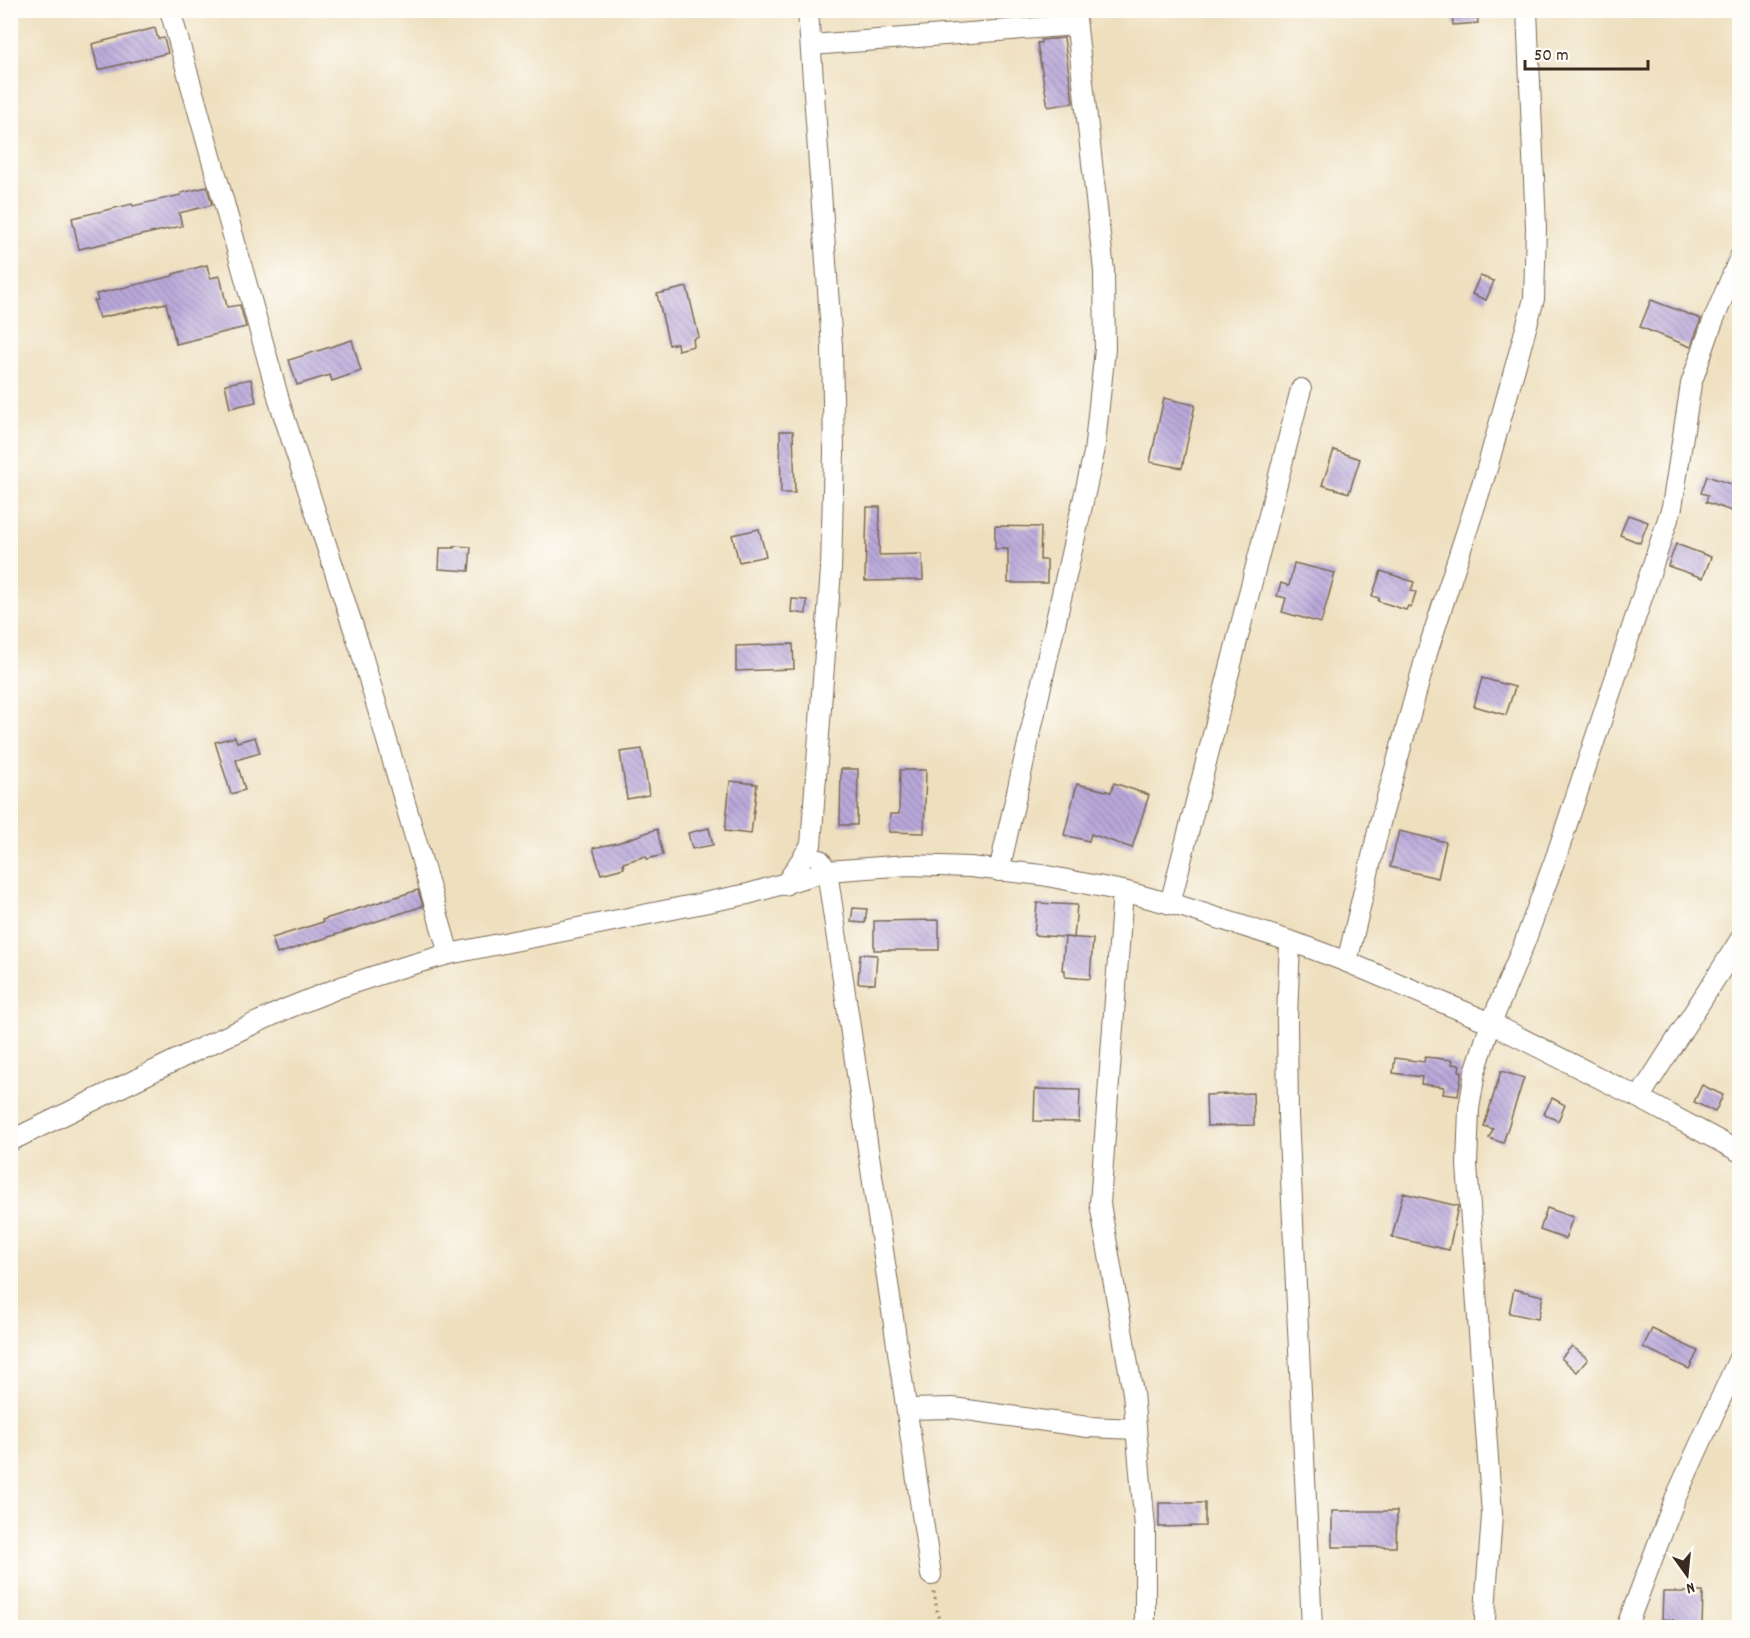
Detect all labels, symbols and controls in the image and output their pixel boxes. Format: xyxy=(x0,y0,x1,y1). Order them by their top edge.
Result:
scale bar xyxy=(1525,33,1648,71)
text: 50 m xyxy=(1534,44,1569,69)
north arrow xyxy=(1657,1545,1717,1605)
text: N xyxy=(1683,1575,1697,1599)

